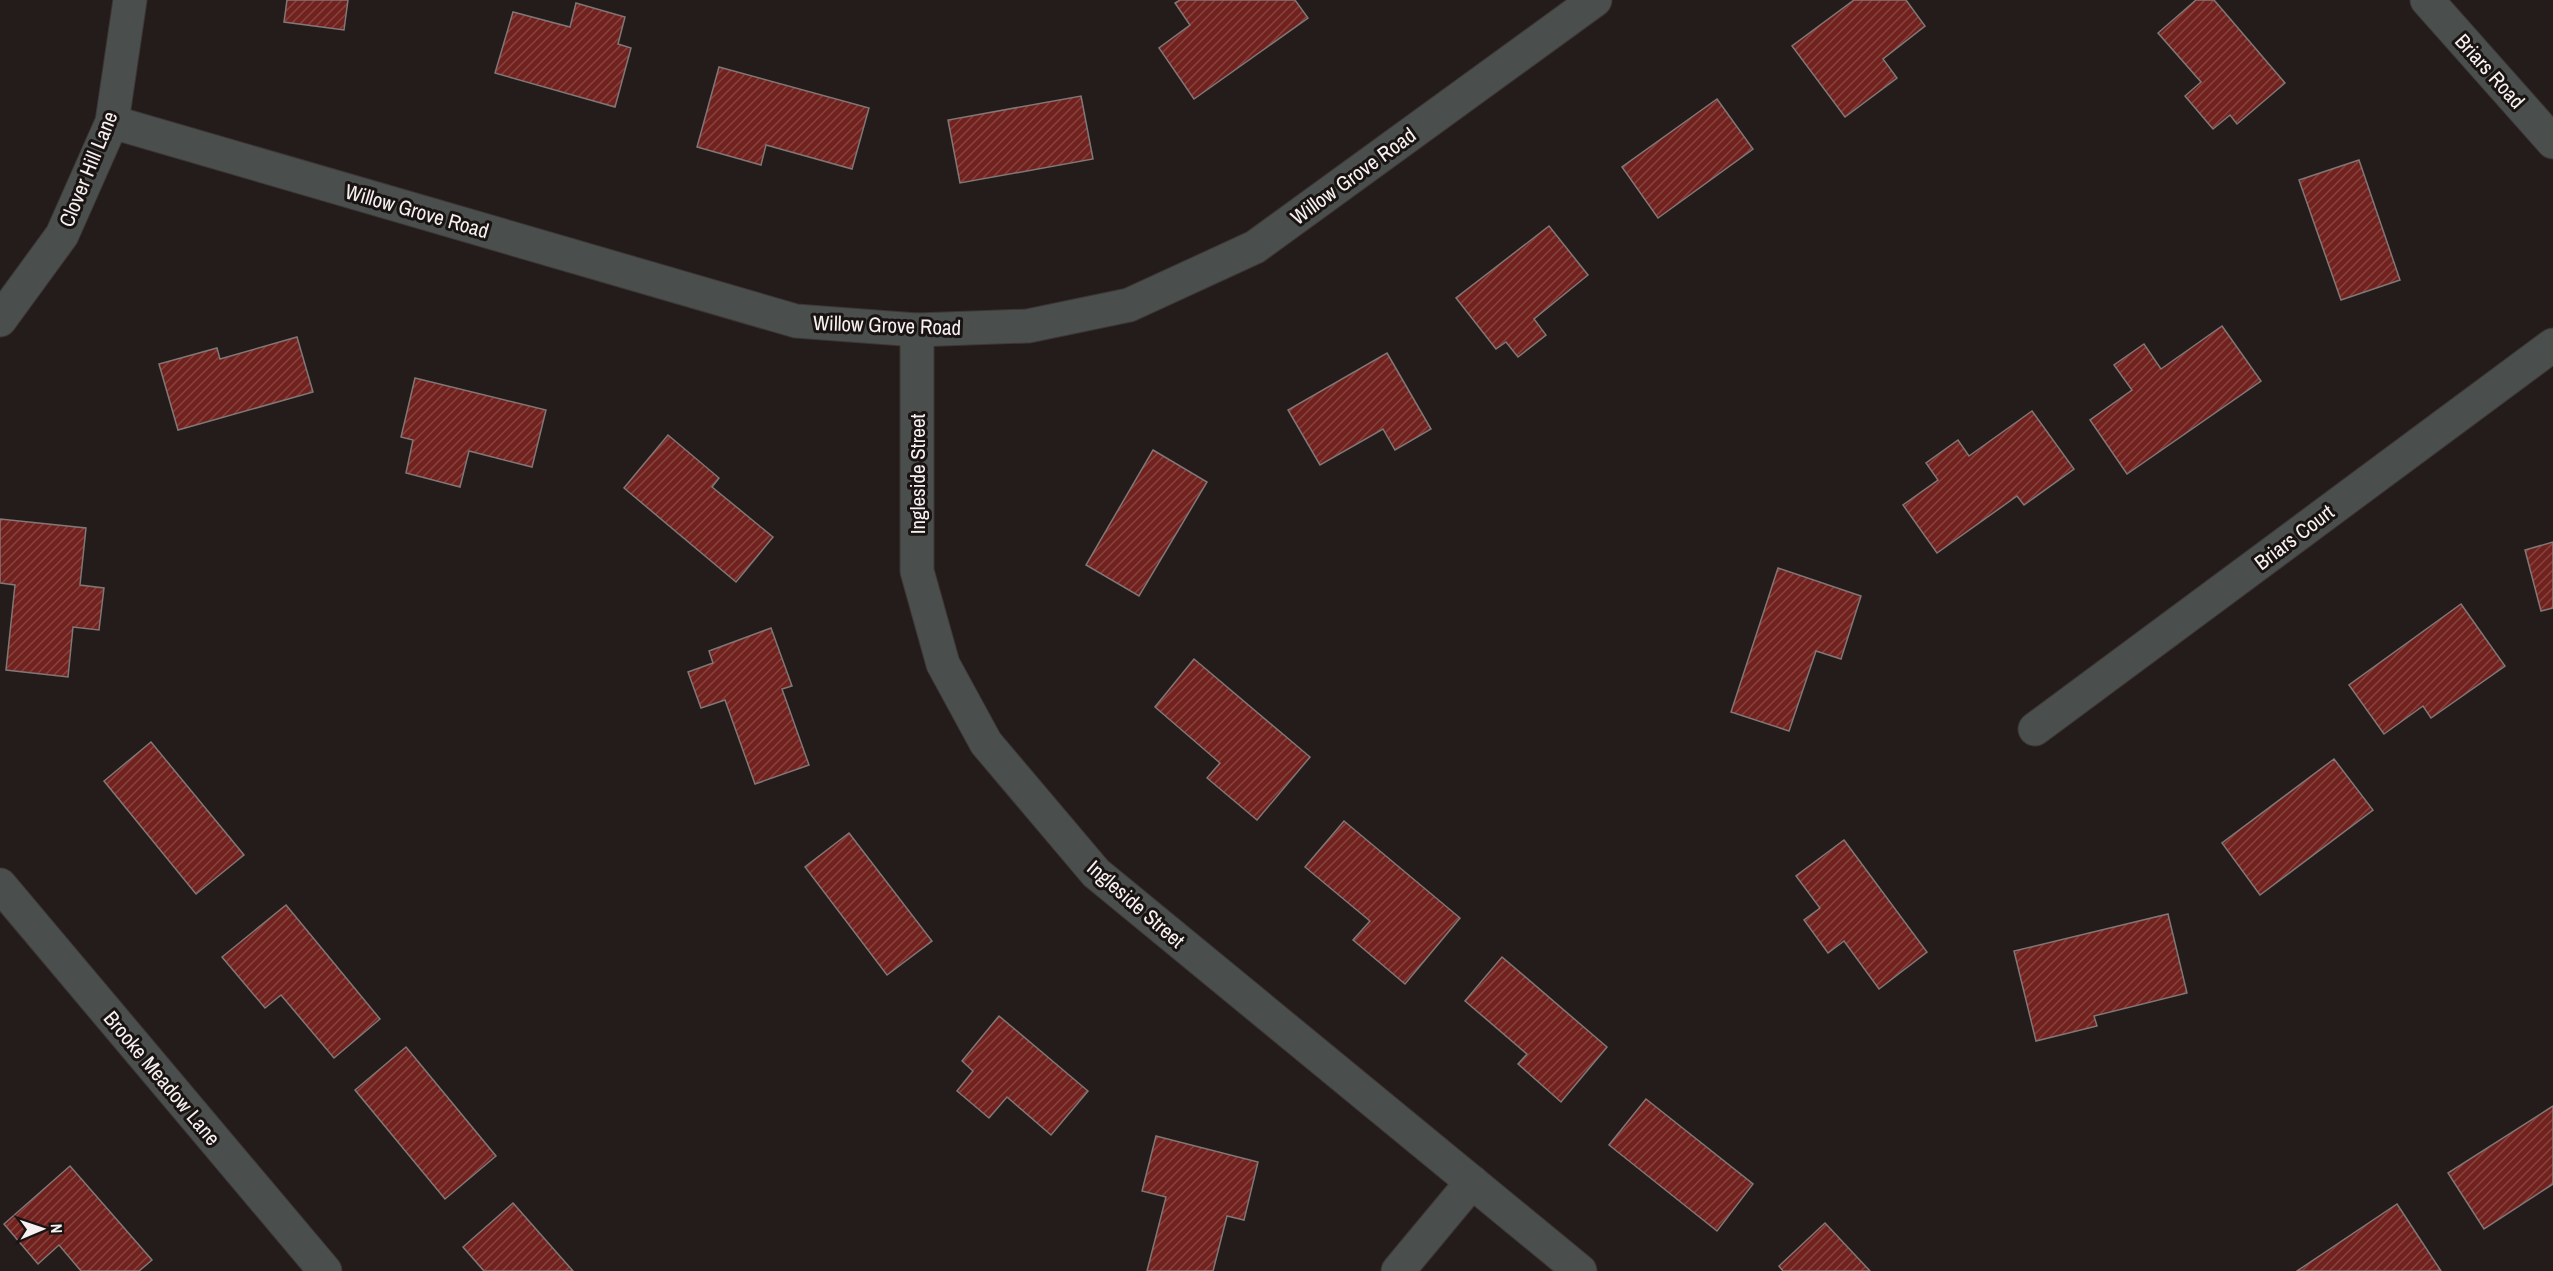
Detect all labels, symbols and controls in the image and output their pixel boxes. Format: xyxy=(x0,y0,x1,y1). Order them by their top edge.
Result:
street label: Briars Road xyxy=(2448,27,2532,115)
street label: Clover Hill Lane xyxy=(52,107,124,231)
street label: Willow Grove Road xyxy=(1284,121,1422,231)
street label: Willow Grove Road xyxy=(342,177,492,245)
street label: Willow Grove Road xyxy=(812,308,962,342)
street label: Ingleside Street xyxy=(903,413,932,534)
street label: Briars Court xyxy=(2248,497,2340,577)
street label: Ingleside Street xyxy=(1081,853,1191,955)
street label: Brooke Meadow Lane xyxy=(97,1005,227,1151)
north arrow xyxy=(12,1199,72,1259)
text: N xyxy=(46,1223,68,1234)

